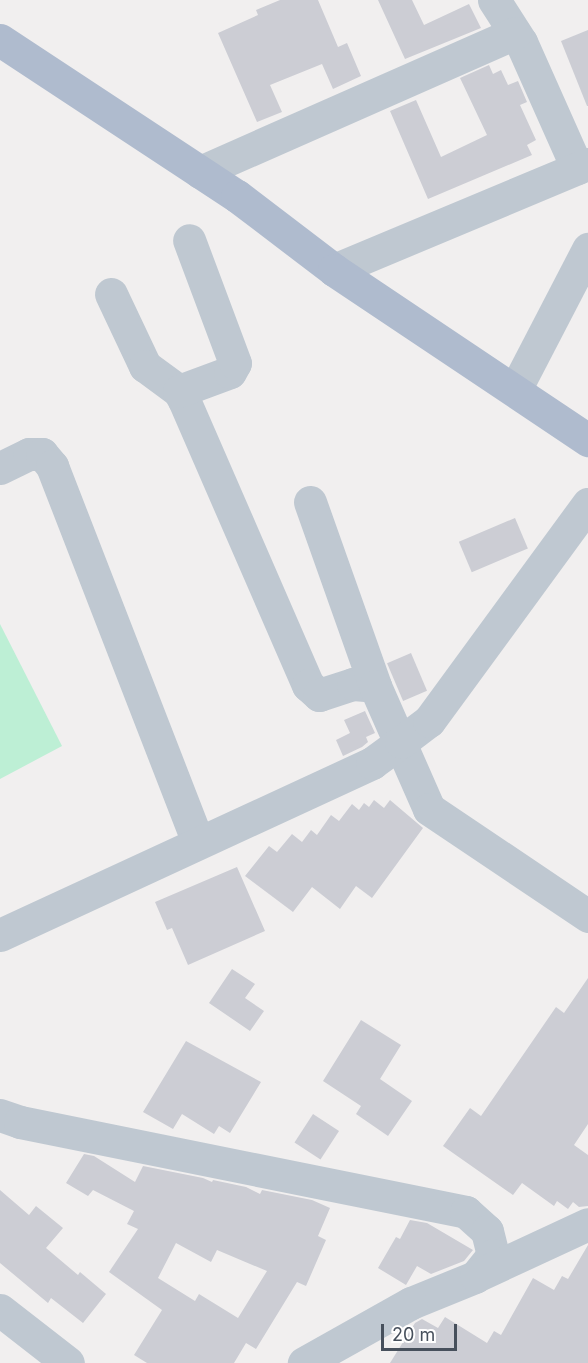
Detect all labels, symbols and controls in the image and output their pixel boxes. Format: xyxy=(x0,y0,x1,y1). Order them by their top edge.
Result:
scale bar xyxy=(384,1312,460,1350)
text: 20 m xyxy=(392,1324,435,1345)

